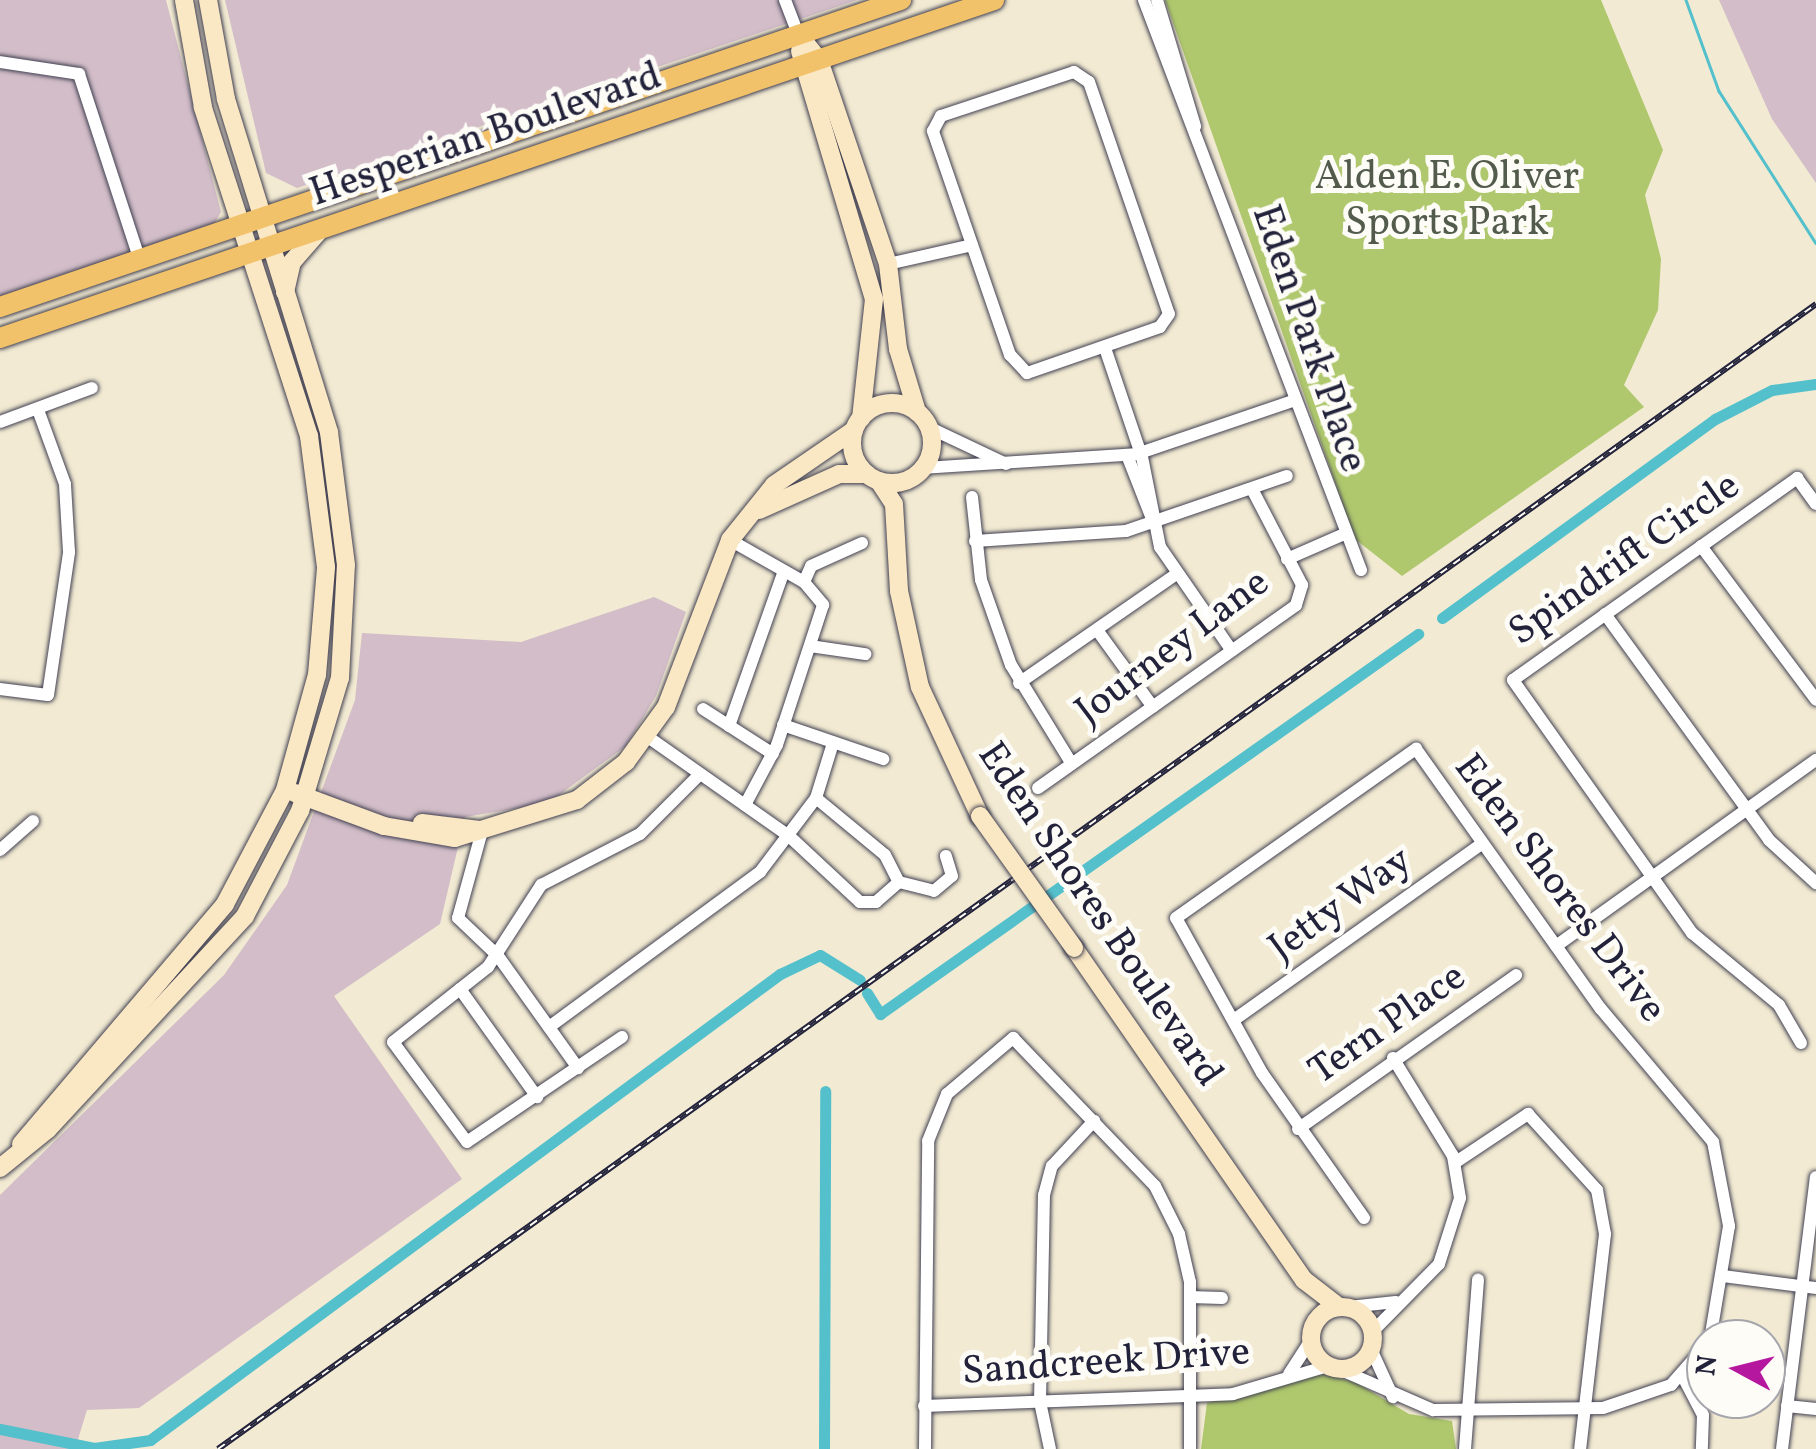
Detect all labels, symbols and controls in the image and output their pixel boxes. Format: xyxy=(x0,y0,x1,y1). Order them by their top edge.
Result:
street label: Hesperian Boulevard xyxy=(304,53,668,219)
park label: Alden E. Oliver Sports Park xyxy=(1315,154,1579,248)
street label: Eden Park Place xyxy=(1240,199,1376,479)
street label: Spindrift Circle xyxy=(1500,463,1750,657)
street label: Journey Lane xyxy=(1066,559,1280,737)
street label: Eden Shores Boulevard xyxy=(966,734,1232,1096)
street label: Eden Shores Drive xyxy=(1443,746,1675,1032)
street label: Jetty Way xyxy=(1259,836,1423,974)
street label: Tern Place xyxy=(1300,954,1476,1096)
north arrow xyxy=(1686,1319,1786,1419)
street label: Sandcreek Drive xyxy=(960,1329,1252,1397)
text: N xyxy=(1687,1353,1728,1378)

